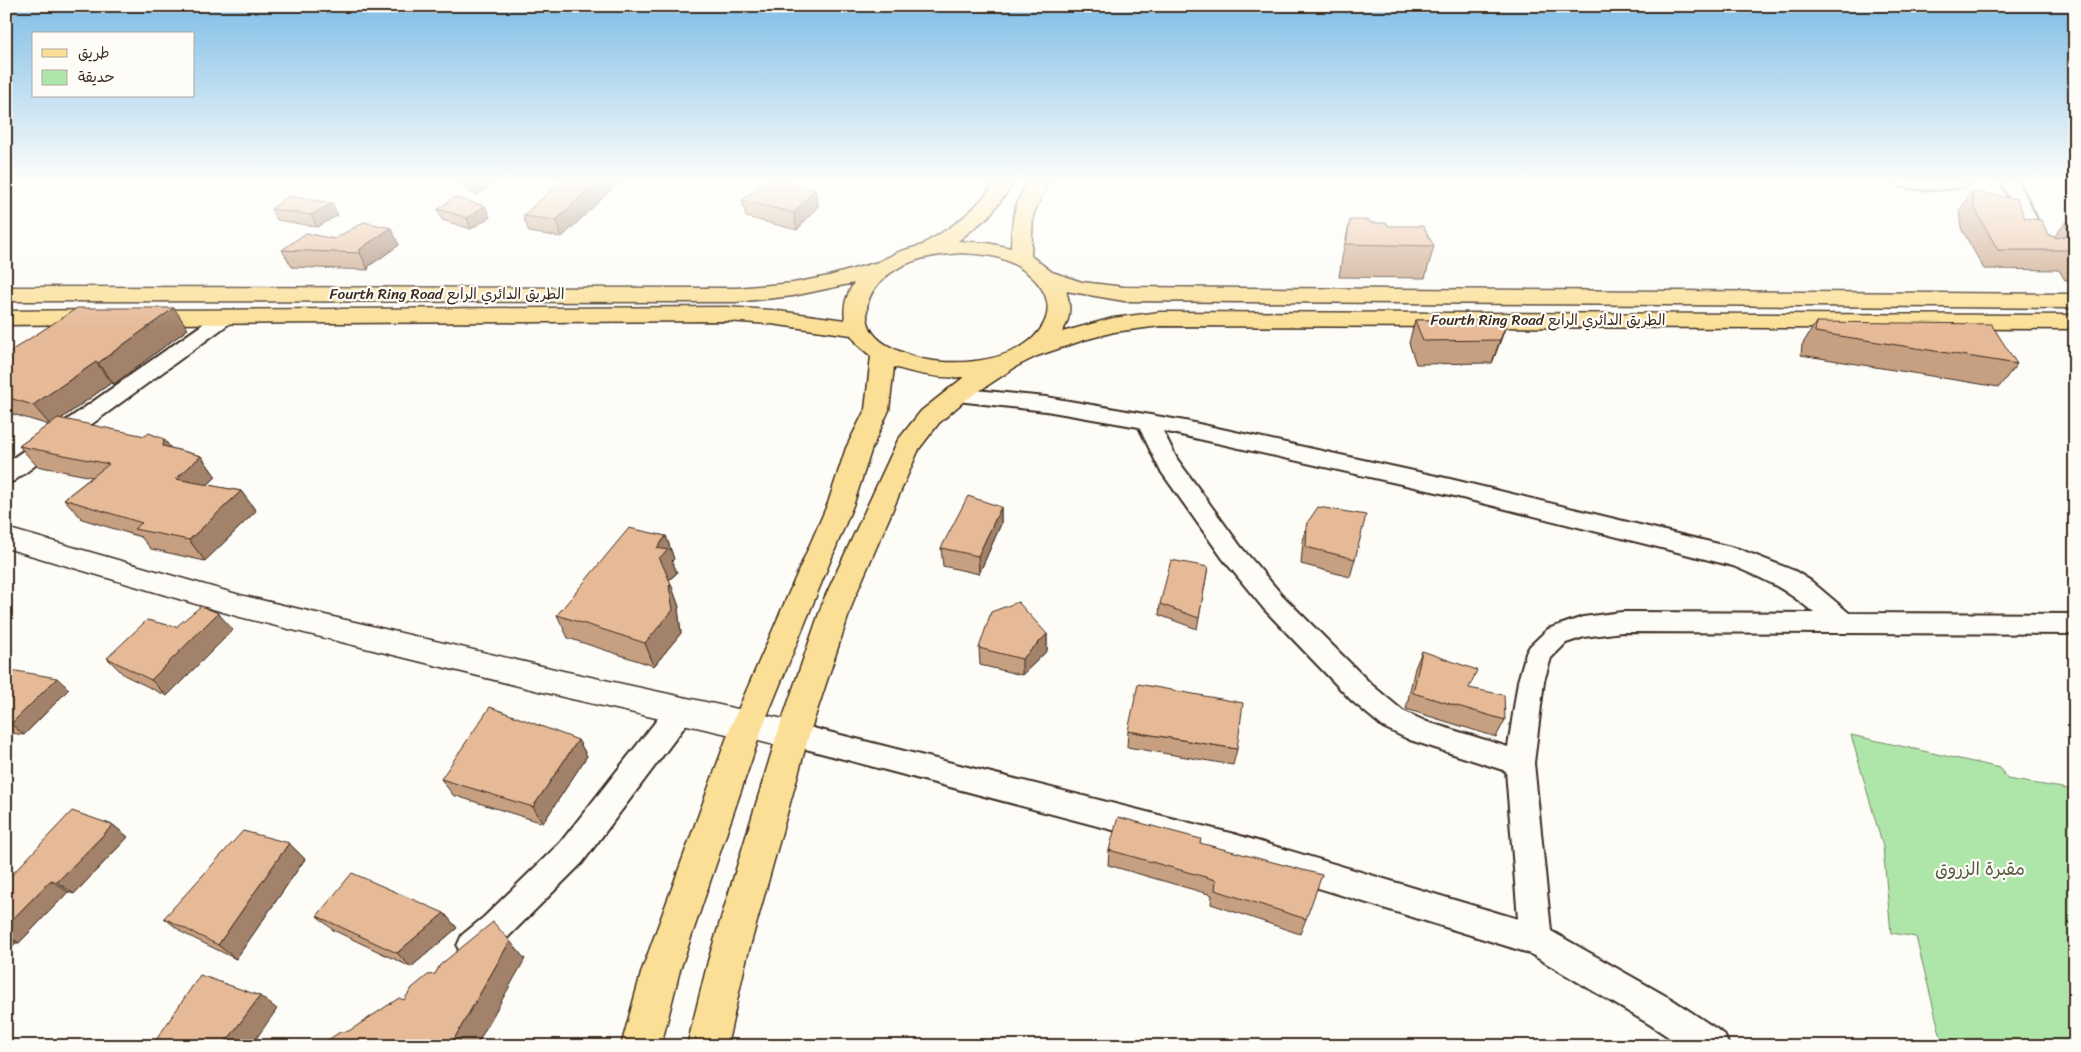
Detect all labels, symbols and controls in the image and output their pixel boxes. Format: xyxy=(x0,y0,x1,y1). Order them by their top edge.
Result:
legend xyxy=(32,32,195,98)
text: طريق xyxy=(78,40,110,66)
text: حديقة xyxy=(78,64,115,90)
street label: Fourth Ring Road الطريق الدائري الرابع xyxy=(329,281,565,307)
street label: Fourth Ring Road الطريق الدائري الرابع xyxy=(1430,307,1666,333)
park label: مقبرة الزروق xyxy=(1935,853,2025,885)

